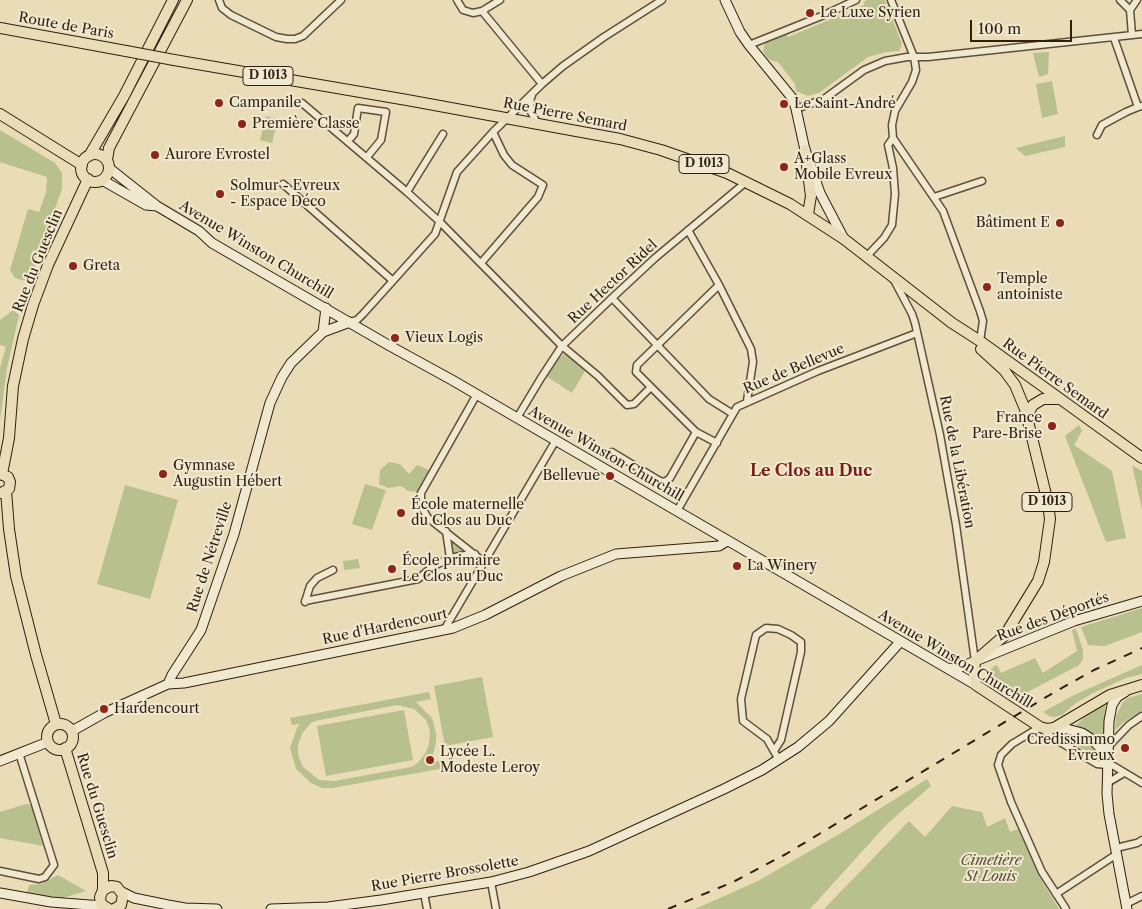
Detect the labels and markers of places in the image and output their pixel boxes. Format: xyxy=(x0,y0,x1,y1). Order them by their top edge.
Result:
place label: Le Luxe Syrien xyxy=(820,5,921,21)
marker: Le Luxe Syrien xyxy=(804,7,816,19)
place label: Campanile xyxy=(229,95,301,111)
place label: Le Saint-André xyxy=(794,96,896,112)
marker: Campanile xyxy=(213,97,225,109)
marker: Le Saint-André xyxy=(778,98,790,110)
place label: Première Classe xyxy=(252,116,360,132)
marker: Première Classe xyxy=(236,118,248,130)
place label: Aurore Evrostel xyxy=(165,147,270,163)
marker: Aurore Evrostel xyxy=(149,149,161,161)
place label: A+Glass Mobile Evreux xyxy=(794,151,892,184)
marker: A+Glass Mobile Evreux xyxy=(778,161,790,173)
place label: Solmur - Evreux - Espace Déco xyxy=(230,178,340,210)
marker: Solmur - Evreux - Espace Déco xyxy=(214,188,226,200)
place label: Bâtiment E xyxy=(976,215,1050,231)
marker: Bâtiment E xyxy=(1054,217,1066,229)
place label: Greta xyxy=(83,258,120,274)
marker: Greta xyxy=(67,260,79,272)
place label: Temple antoiniste xyxy=(997,271,1063,304)
marker: Temple antoiniste xyxy=(981,281,993,293)
place label: Vieux Logis xyxy=(405,330,483,346)
marker: Vieux Logis xyxy=(389,332,401,344)
place label: France Pare-Brise xyxy=(972,410,1042,442)
marker: France Pare-Brise xyxy=(1046,420,1058,432)
place label: Gymnase Augustin Hébert xyxy=(173,458,282,491)
marker: Gymnase Augustin Hébert xyxy=(157,468,169,480)
place label: Bellevue xyxy=(542,468,600,484)
marker: Bellevue xyxy=(604,470,616,482)
place label: École maternelle du Clos au Duc xyxy=(411,497,524,530)
marker: École maternelle du Clos au Duc xyxy=(395,507,407,519)
place label: École primaire Le Clos au Duc xyxy=(402,553,503,586)
place label: La Winery xyxy=(747,558,817,574)
marker: La Winery xyxy=(731,560,743,572)
marker: École primaire Le Clos au Duc xyxy=(386,563,398,575)
place label: Hardencourt xyxy=(114,701,200,717)
marker: Hardencourt xyxy=(98,703,110,715)
place label: Credissimmo Evreux xyxy=(1027,732,1115,764)
marker: Credissimmo Evreux xyxy=(1119,742,1131,754)
place label: Lycée L. Modeste Leroy xyxy=(440,744,540,776)
marker: Lycée L. Modeste Leroy xyxy=(424,754,436,766)

